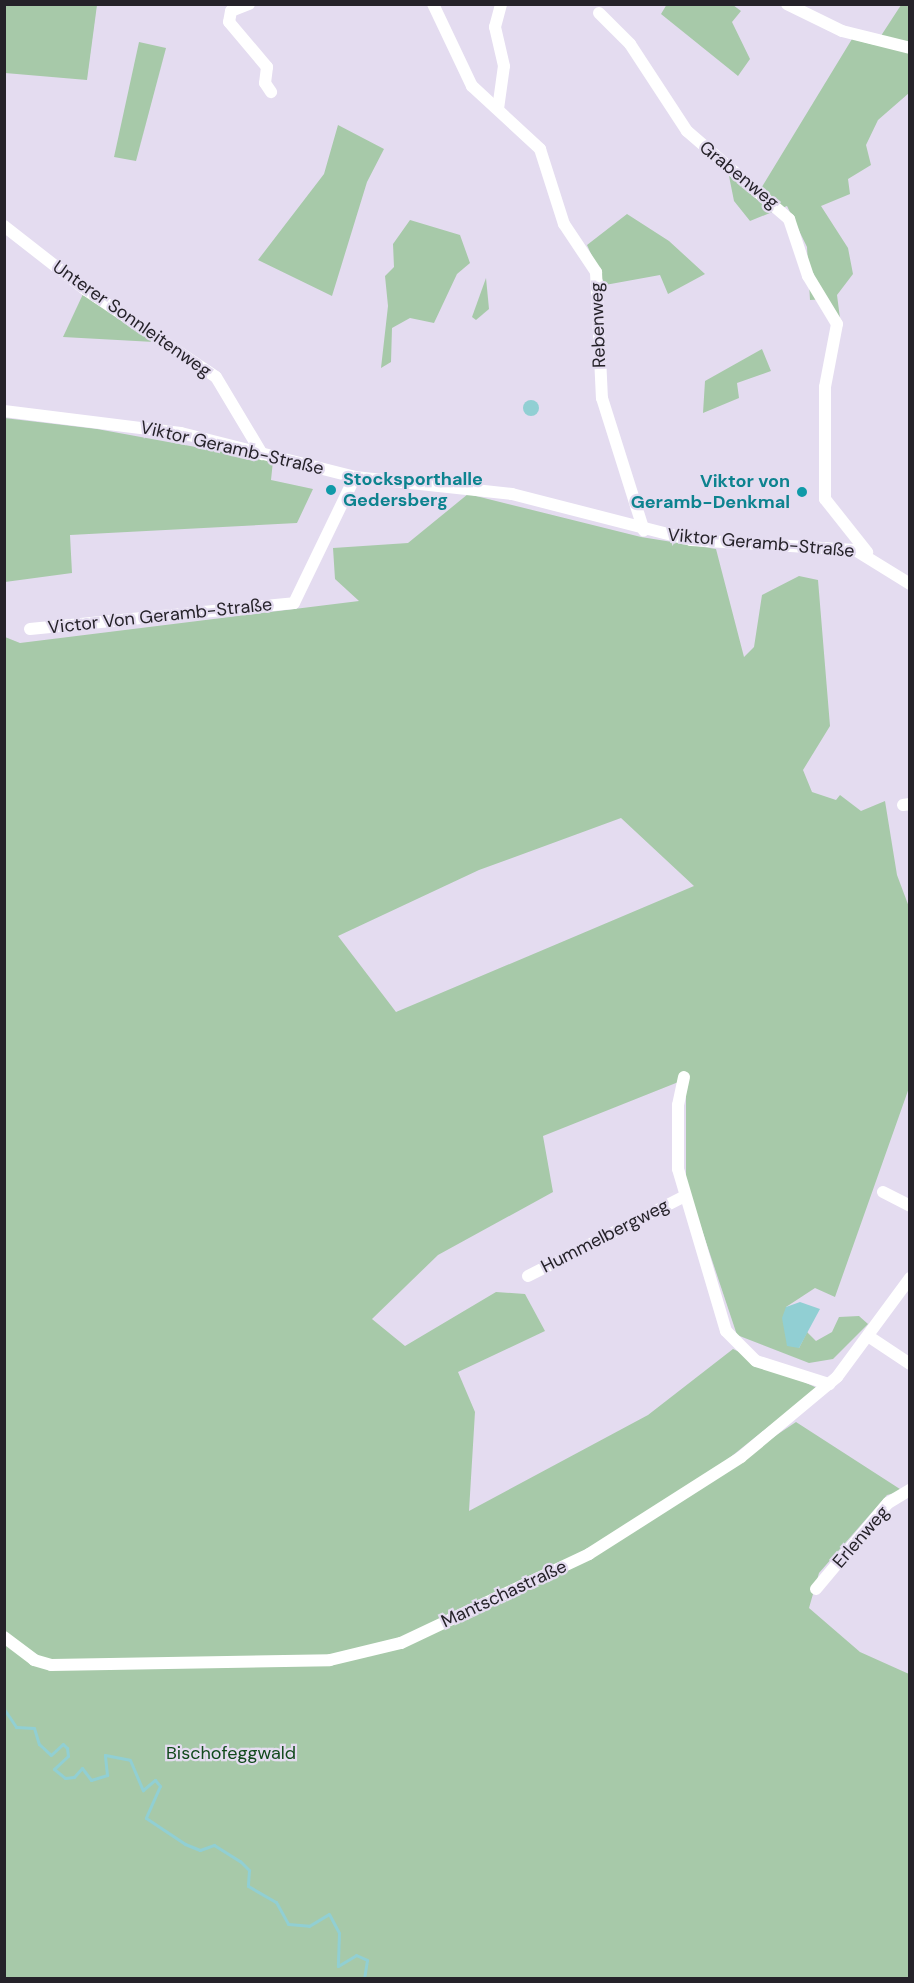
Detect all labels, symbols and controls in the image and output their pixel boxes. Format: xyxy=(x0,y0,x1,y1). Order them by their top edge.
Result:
street label: Grabenweg xyxy=(695,137,783,213)
street label: Unterer Sonnleitenweg xyxy=(49,256,215,382)
street label: Rebenweg xyxy=(586,282,610,368)
street label: Viktor Geramb-Straße xyxy=(138,416,326,480)
place label: Stocksporthalle Gedersberg xyxy=(343,469,483,512)
place label: Viktor von Geramb-Denkmal xyxy=(631,471,790,514)
marker: Stocksporthalle Gedersberg xyxy=(324,483,338,497)
marker: Viktor von Geramb-Denkmal xyxy=(795,485,809,499)
street label: Viktor Geramb-Straße xyxy=(667,524,855,562)
street label: Victor Von Geramb-Straße xyxy=(47,593,273,639)
street label: Hummelbergweg xyxy=(538,1194,672,1278)
street label: Erlenweg xyxy=(828,1502,894,1572)
street label: Mantschastraße xyxy=(438,1556,570,1632)
park label: Bischofeggwald xyxy=(166,1742,296,1764)

